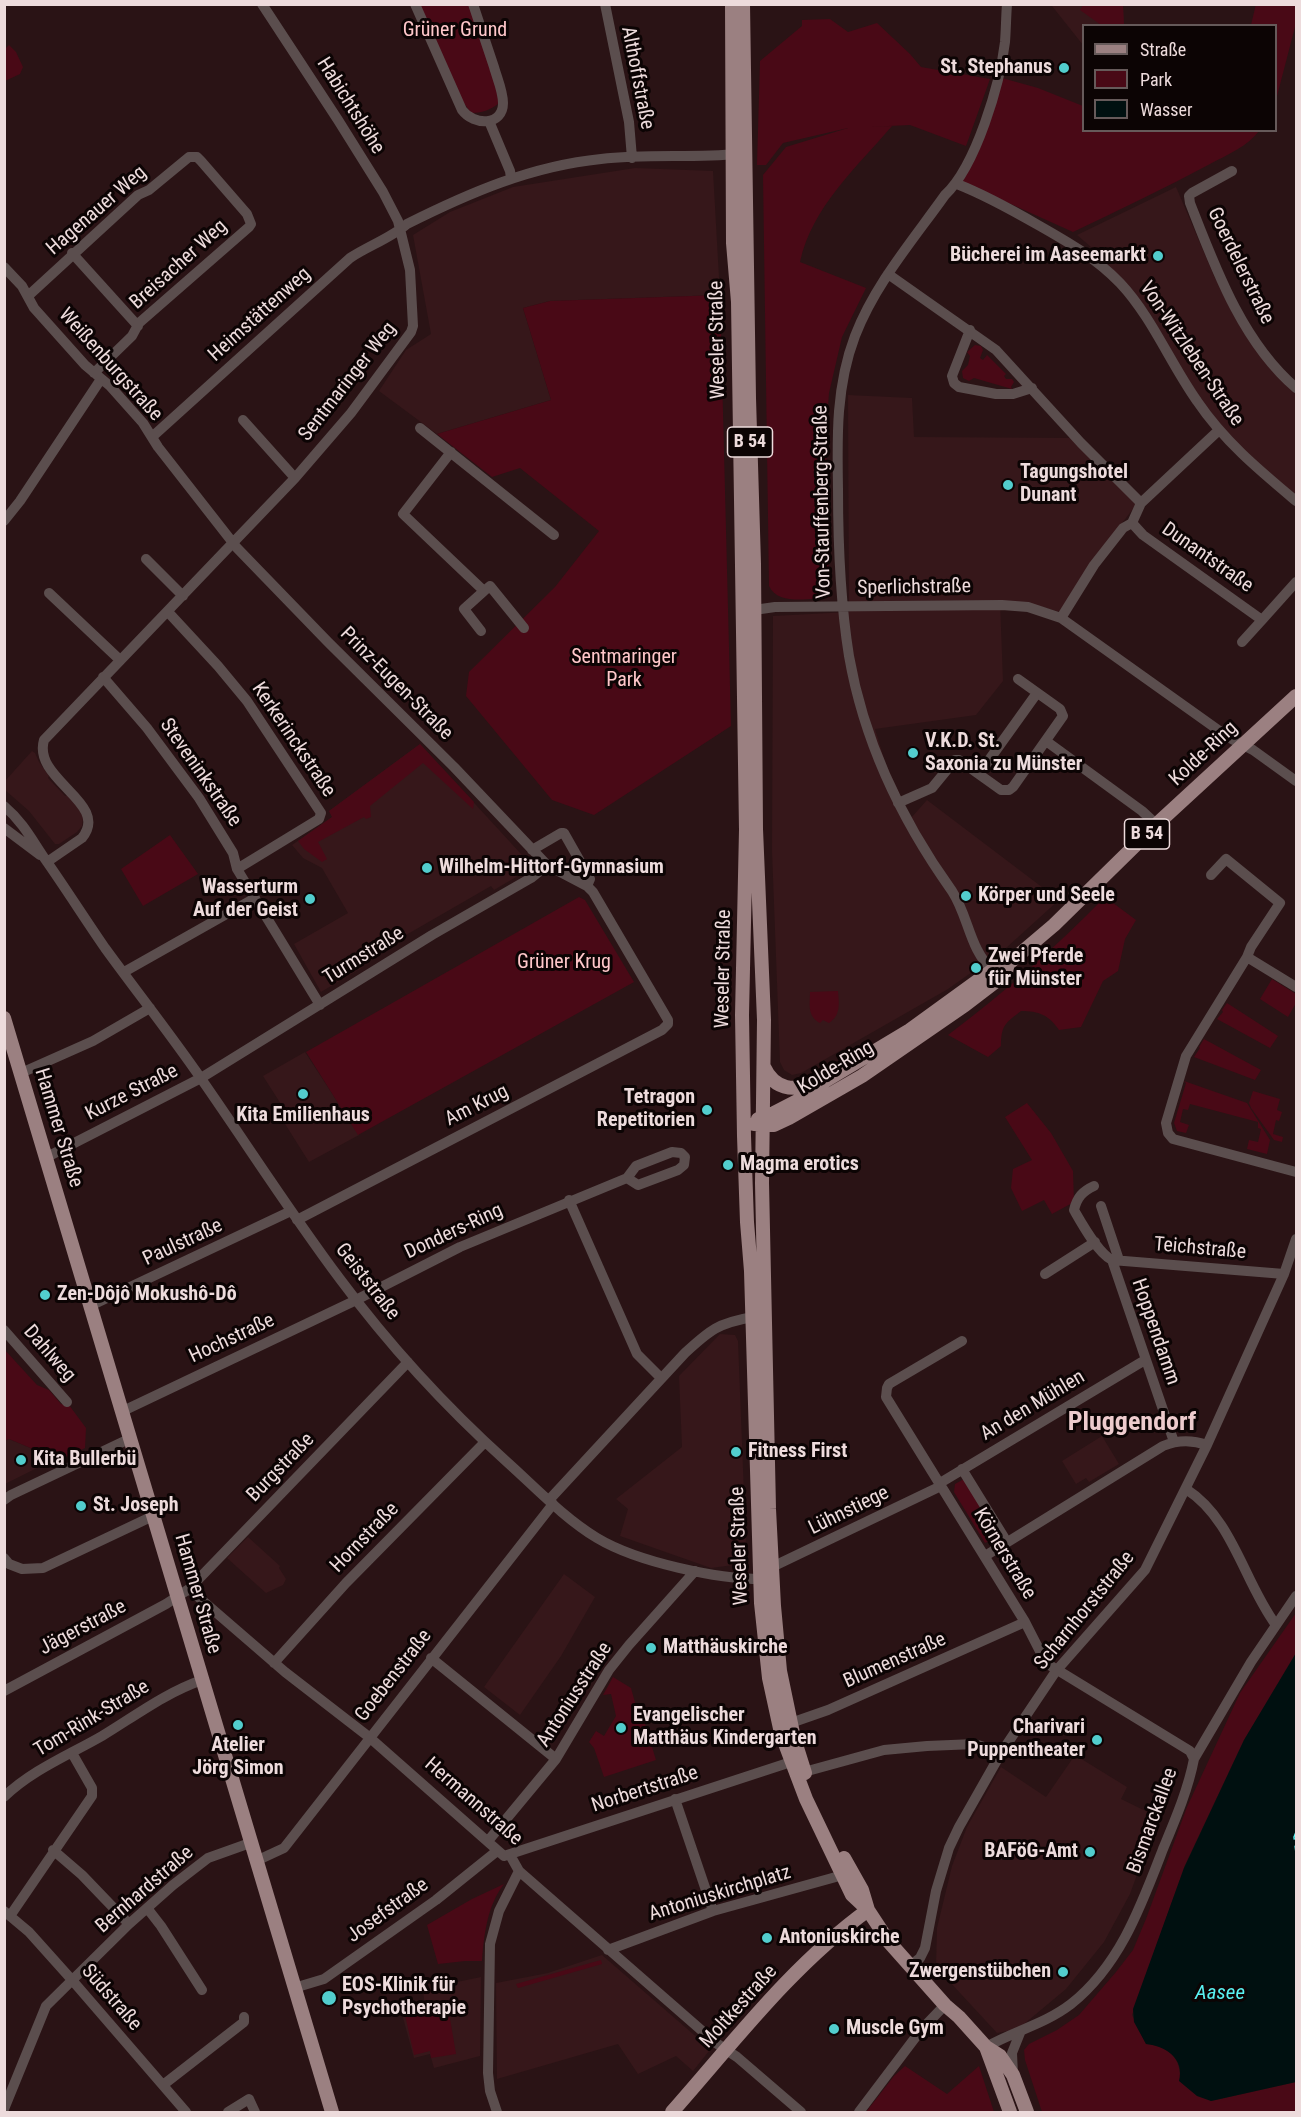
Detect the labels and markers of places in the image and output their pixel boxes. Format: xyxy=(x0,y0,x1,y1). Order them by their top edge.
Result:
place label: St. Stephanus xyxy=(940,56,1052,80)
marker: St. Stephanus xyxy=(1057,61,1071,75)
place label: Bücherei im Aaseemarkt xyxy=(950,244,1146,268)
marker: Bücherei im Aaseemarkt xyxy=(1151,249,1165,263)
place label: Tagungshotel Dunant xyxy=(1020,461,1128,508)
marker: Tagungshotel Dunant xyxy=(1001,478,1015,492)
place label: V.K.D. St. Saxonia zu Münster xyxy=(925,730,1082,777)
marker: V.K.D. St. Saxonia zu Münster xyxy=(906,746,920,760)
place label: Wilhelm-Hittorf-Gymnasium xyxy=(439,856,664,880)
marker: Wilhelm-Hittorf-Gymnasium xyxy=(420,861,434,875)
place label: Wasserturm Auf der Geist xyxy=(193,876,298,923)
place label: Körper und Seele xyxy=(978,884,1115,908)
marker: Körper und Seele xyxy=(959,889,973,903)
marker: Wasserturm Auf der Geist xyxy=(303,892,317,906)
place label: Zwei Pferde für Münster xyxy=(988,945,1083,992)
marker: Zwei Pferde für Münster xyxy=(969,961,983,975)
place label: Tetragon Repetitorien xyxy=(597,1086,695,1133)
marker: Kita Emilienhaus xyxy=(296,1087,310,1101)
marker: Tetragon Repetitorien xyxy=(700,1103,714,1117)
place label: Kita Emilienhaus xyxy=(236,1104,370,1128)
place label: Magma erotics xyxy=(740,1153,859,1177)
marker: Magma erotics xyxy=(721,1158,735,1172)
place label: Zen-Dôjô Mokushô-Dô xyxy=(57,1283,237,1307)
marker: Zen-Dôjô Mokushô-Dô xyxy=(38,1288,52,1302)
place label: Fitness First xyxy=(748,1440,847,1464)
marker: Fitness First xyxy=(729,1445,743,1459)
place label: Kita Bullerbü xyxy=(33,1448,136,1472)
marker: Kita Bullerbü xyxy=(14,1453,28,1467)
place label: St. Joseph xyxy=(93,1494,178,1518)
marker: St. Joseph xyxy=(74,1499,88,1513)
place label: Matthäuskirche xyxy=(663,1636,788,1660)
marker: Matthäuskirche xyxy=(644,1641,658,1655)
place label: Evangelischer Matthäus Kindergarten xyxy=(633,1704,817,1751)
place label: Charivari Puppentheater xyxy=(967,1716,1085,1763)
marker: Atelier Jörg Simon xyxy=(231,1718,245,1732)
marker: Evangelischer Matthäus Kindergarten xyxy=(614,1721,628,1735)
marker: Charivari Puppentheater xyxy=(1090,1733,1104,1747)
place label: Atelier Jörg Simon xyxy=(192,1734,284,1781)
place label: BAFöG-Amt xyxy=(984,1840,1078,1864)
marker: BAFöG-Amt xyxy=(1083,1845,1097,1859)
place label: Antoniuskirche xyxy=(779,1926,900,1950)
marker: Antoniuskirche xyxy=(760,1931,774,1945)
place label: Zwergenstübchen xyxy=(909,1960,1051,1984)
marker: Zwergenstübchen xyxy=(1056,1965,1070,1979)
place label: EOS-Klinik für Psychotherapie xyxy=(342,1974,466,2021)
marker: EOS-Klinik für Psychotherapie xyxy=(320,1989,338,2007)
place label: Muscle Gym xyxy=(846,2017,944,2041)
marker: Muscle Gym xyxy=(827,2022,841,2036)

